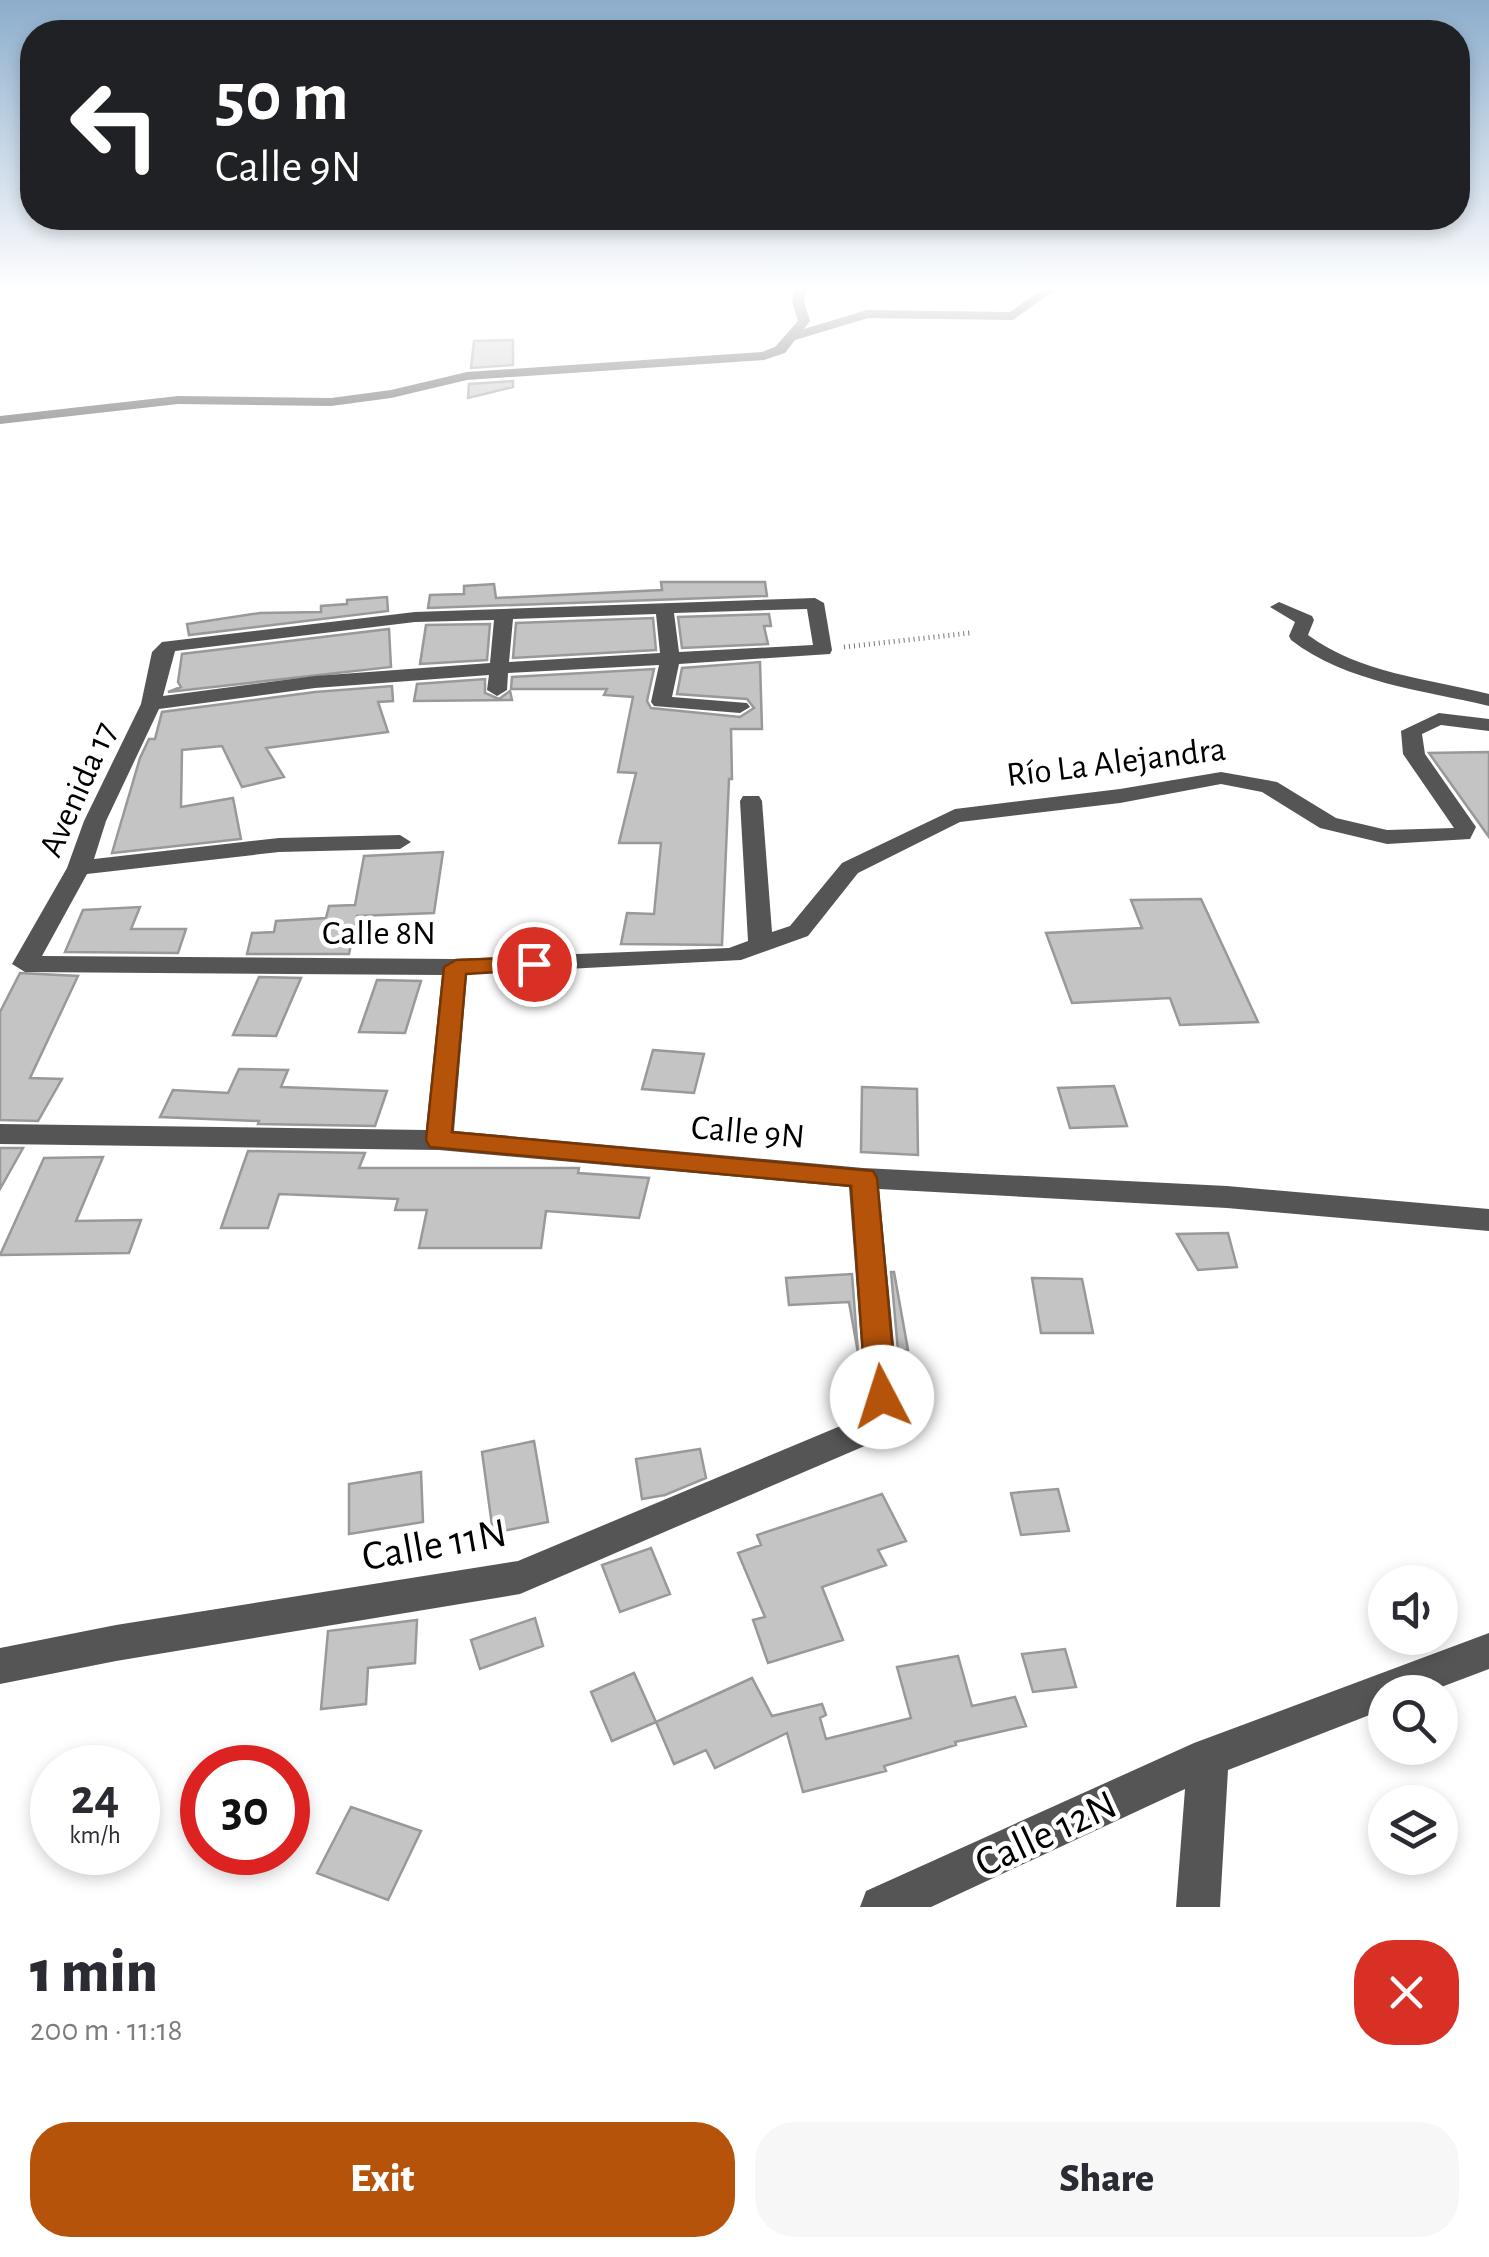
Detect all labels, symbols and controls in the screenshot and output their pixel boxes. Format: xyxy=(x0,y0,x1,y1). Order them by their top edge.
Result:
icon: left xyxy=(50,60,180,190)
text: 50 m xyxy=(215,63,349,133)
text: Calle 9N xyxy=(215,145,361,190)
street label: Avenida 17 xyxy=(33,717,123,862)
street label: Río La Alejandra xyxy=(1004,732,1228,793)
street label: Calle 8N xyxy=(322,916,436,951)
pin xyxy=(492,922,577,1007)
icon: arrive xyxy=(507,937,562,992)
street label: Calle 9N xyxy=(690,1110,806,1155)
position arrow xyxy=(830,1345,934,1449)
street label: Calle 11N xyxy=(359,1512,510,1578)
map controls xyxy=(1368,1565,1458,1875)
button: sound xyxy=(1368,1565,1458,1655)
button: search xyxy=(1368,1675,1458,1765)
speed limit sign: 30 xyxy=(180,1745,310,1875)
text: 24 xyxy=(71,1773,119,1823)
street label: Calle 12N xyxy=(969,1783,1123,1885)
button: layers xyxy=(1368,1785,1458,1875)
text: km/h xyxy=(69,1823,121,1848)
button: close xyxy=(1354,1940,1459,2045)
text: 1 min xyxy=(30,1943,158,2003)
text: 200 m · 11:18 xyxy=(30,2014,183,2046)
button: Exit xyxy=(30,2122,735,2237)
button: Share xyxy=(755,2122,1459,2237)

